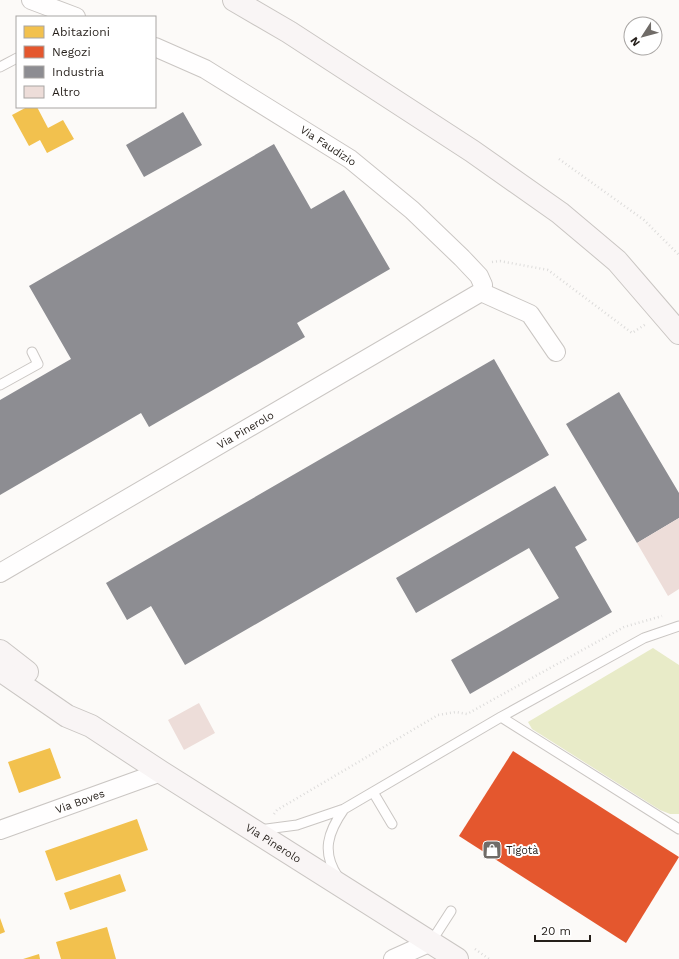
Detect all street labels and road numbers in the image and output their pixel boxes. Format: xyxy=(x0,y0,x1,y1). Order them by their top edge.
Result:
street label: Via Faudizio xyxy=(298,123,358,169)
street label: Via Pinerolo xyxy=(215,408,276,451)
street label: Via Boves xyxy=(54,786,107,816)
street label: Via Pinerolo xyxy=(243,821,304,865)

